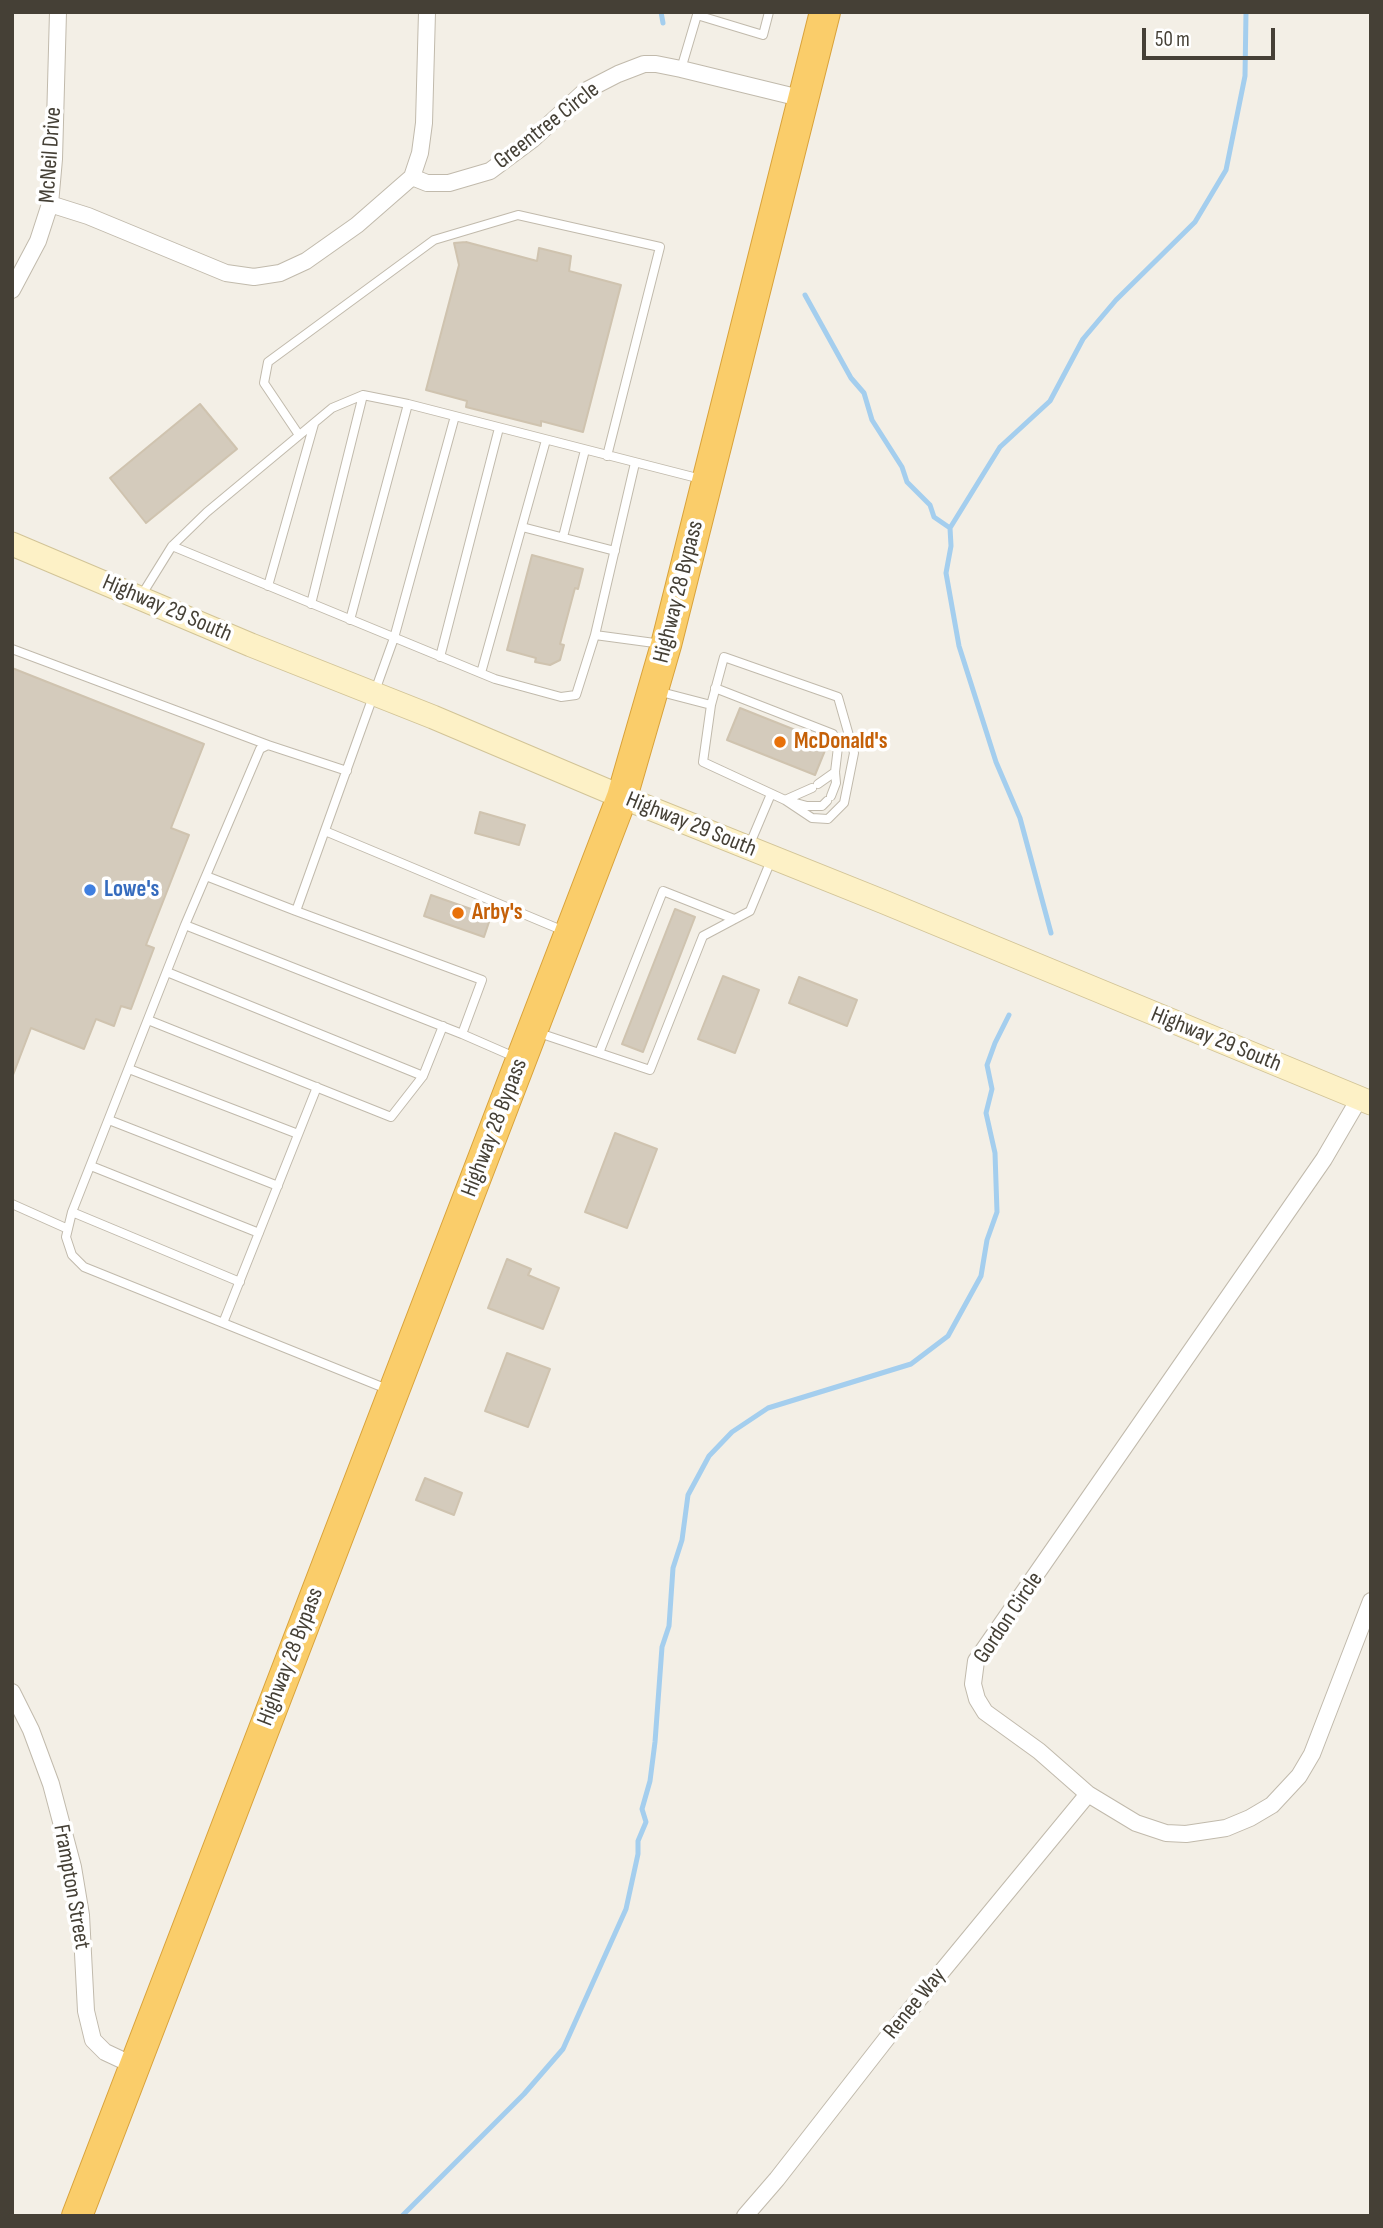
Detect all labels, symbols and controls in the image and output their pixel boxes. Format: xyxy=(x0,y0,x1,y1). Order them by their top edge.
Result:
scale bar xyxy=(1145,14,1278,58)
text: 50 m xyxy=(1155,27,1190,52)
street label: Greentree Circle xyxy=(489,76,605,176)
street label: McNeil Drive xyxy=(34,106,68,204)
street label: Highway 28 Bypass xyxy=(648,518,710,666)
street label: Highway 29 South xyxy=(98,569,236,649)
place label: McDonald's xyxy=(794,728,887,756)
marker: McDonald's xyxy=(772,734,788,750)
street label: Highway 29 South xyxy=(622,786,760,864)
place label: Lowe's xyxy=(104,876,159,904)
marker: Lowe's xyxy=(82,882,98,898)
place label: Arby's xyxy=(472,899,523,927)
marker: Arby's xyxy=(450,905,466,921)
street label: Highway 29 South xyxy=(1147,1001,1285,1079)
street label: Highway 28 Bypass xyxy=(456,1055,534,1201)
street label: Gordon Circle xyxy=(968,1567,1050,1669)
street label: Highway 28 Bypass xyxy=(252,1584,330,1730)
street label: Frampton Street xyxy=(46,1822,96,1952)
street label: Renee Way xyxy=(878,1963,952,2045)

